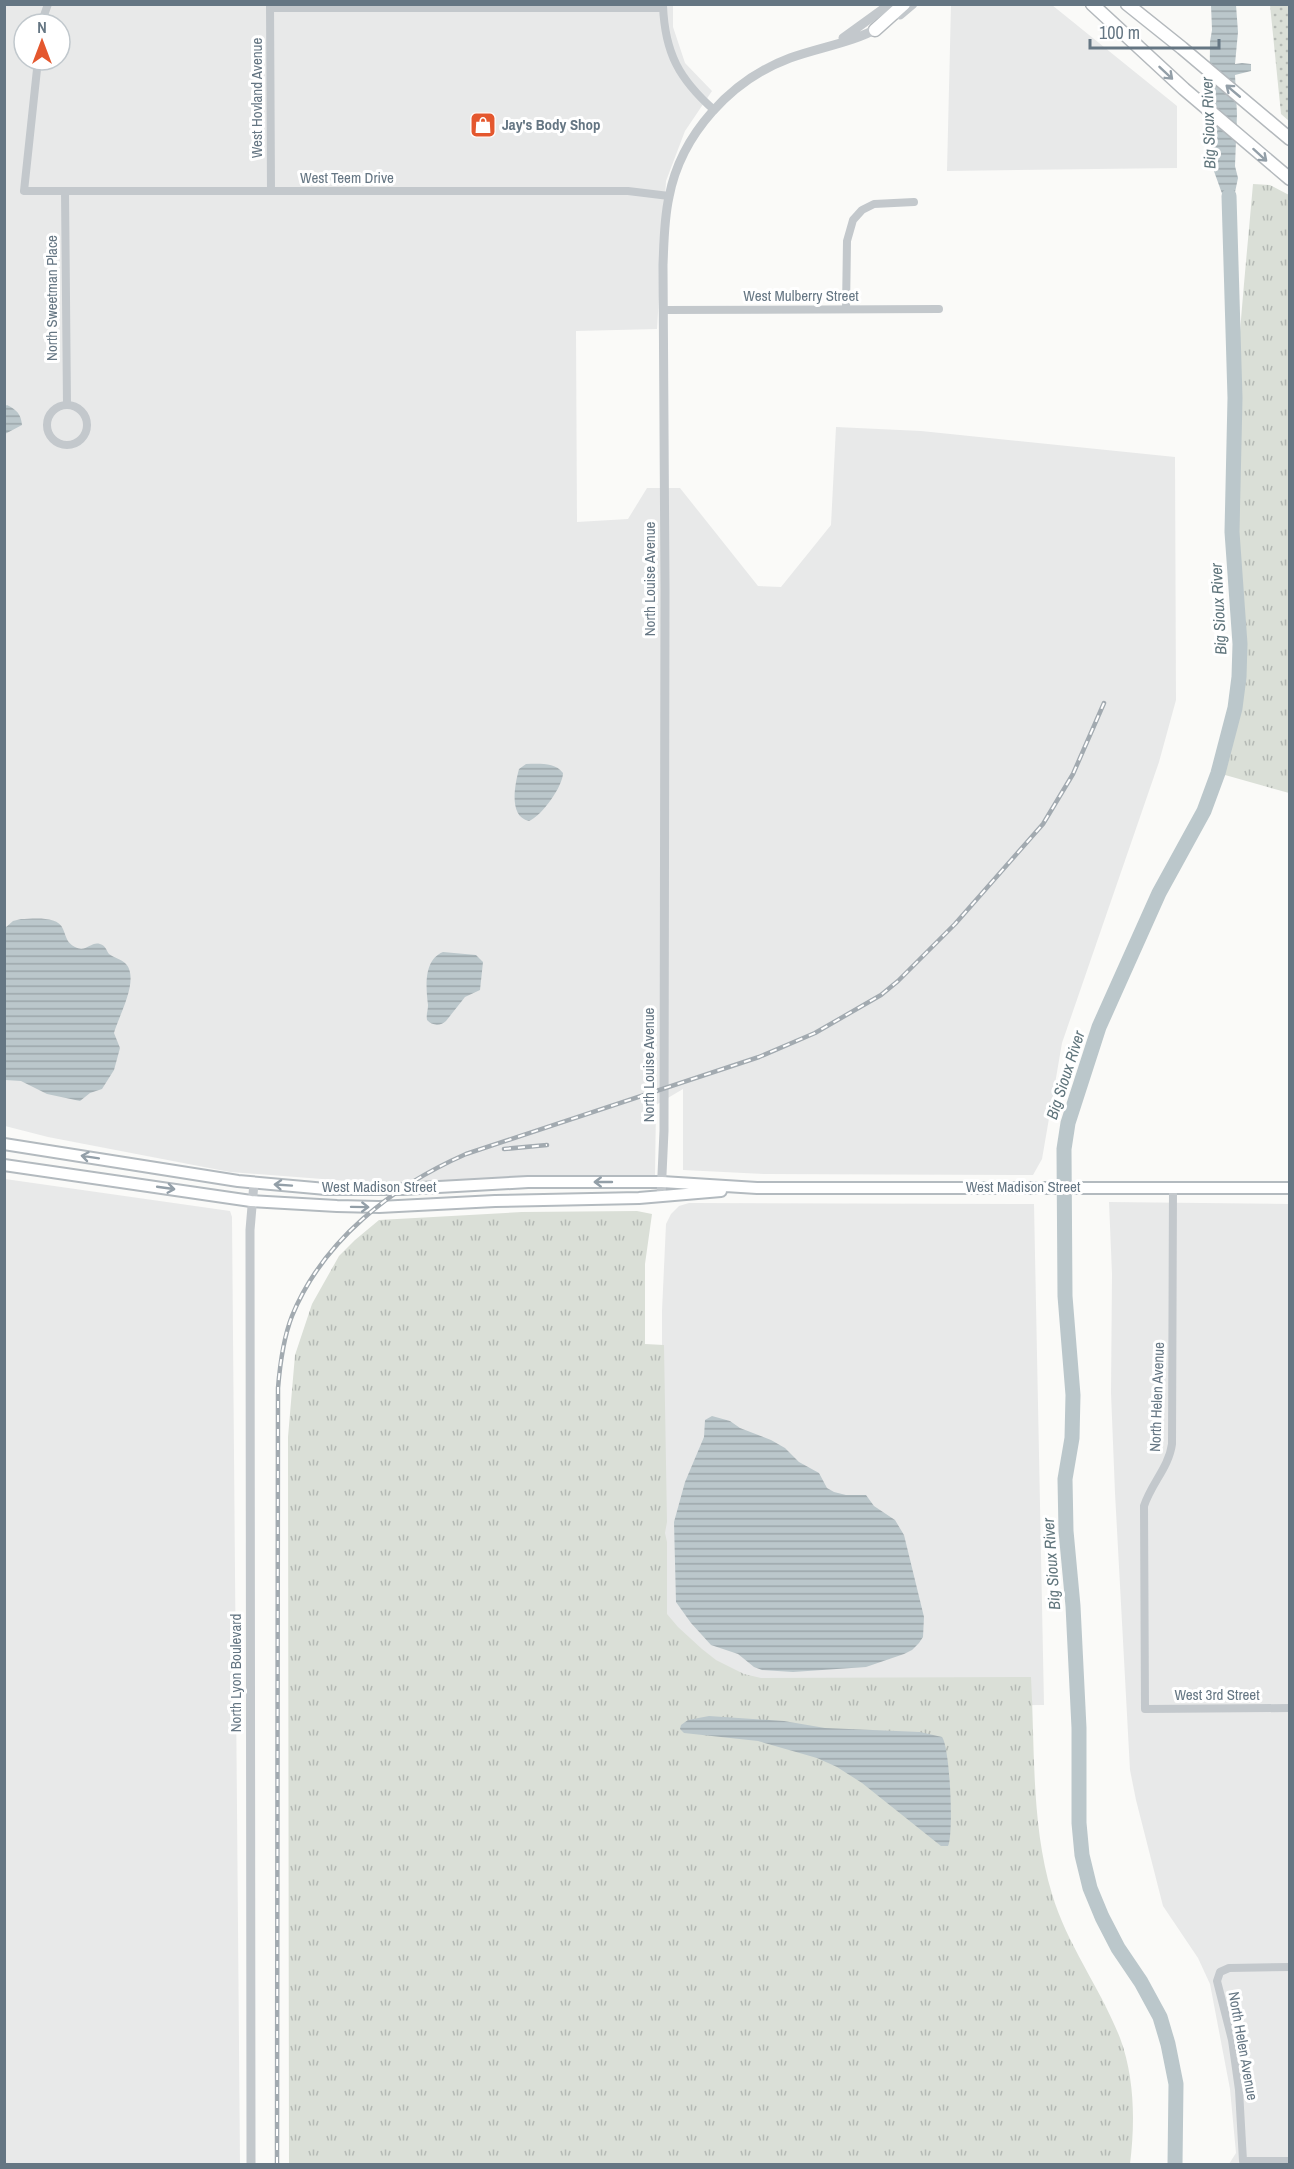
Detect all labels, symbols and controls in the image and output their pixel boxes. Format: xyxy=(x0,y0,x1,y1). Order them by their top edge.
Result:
north arrow xyxy=(12,12,72,72)
scale bar xyxy=(1090,12,1219,50)
text: N xyxy=(37,16,47,38)
text: 100 m xyxy=(1099,20,1140,45)
street label: West Hovland Avenue xyxy=(246,38,267,158)
one-way arrow xyxy=(1158,65,1173,80)
water label: Big Sioux River xyxy=(1195,76,1221,169)
one-way arrow xyxy=(1226,84,1241,98)
shop icon: Jay's Body Shop xyxy=(468,110,498,140)
place label: Jay's Body Shop xyxy=(502,114,601,135)
one-way arrow xyxy=(1252,148,1267,162)
street label: West Teem Drive xyxy=(300,167,394,188)
street label: North Sweetman Place xyxy=(41,235,62,361)
street label: West Mulberry Street xyxy=(743,285,859,306)
street label: North Louise Avenue xyxy=(639,522,660,636)
water label: Big Sioux River xyxy=(1205,562,1231,655)
street label: North Louise Avenue xyxy=(638,1008,659,1122)
water label: Big Sioux River xyxy=(1040,1027,1090,1122)
one-way arrow xyxy=(81,1152,100,1163)
street label: West Madison Street xyxy=(322,1176,437,1197)
one-way arrow xyxy=(594,1176,614,1188)
street label: West Madison Street xyxy=(966,1176,1081,1197)
one-way arrow xyxy=(273,1180,293,1191)
one-way arrow xyxy=(156,1183,176,1194)
one-way arrow xyxy=(350,1201,370,1212)
street label: North Helen Avenue xyxy=(1144,1342,1169,1452)
water label: Big Sioux River xyxy=(1037,1517,1065,1611)
street label: North Lyon Boulevard xyxy=(225,1614,246,1732)
street label: West 3rd Street xyxy=(1174,1684,1260,1705)
street label: North Helen Avenue xyxy=(1224,1990,1263,2102)

